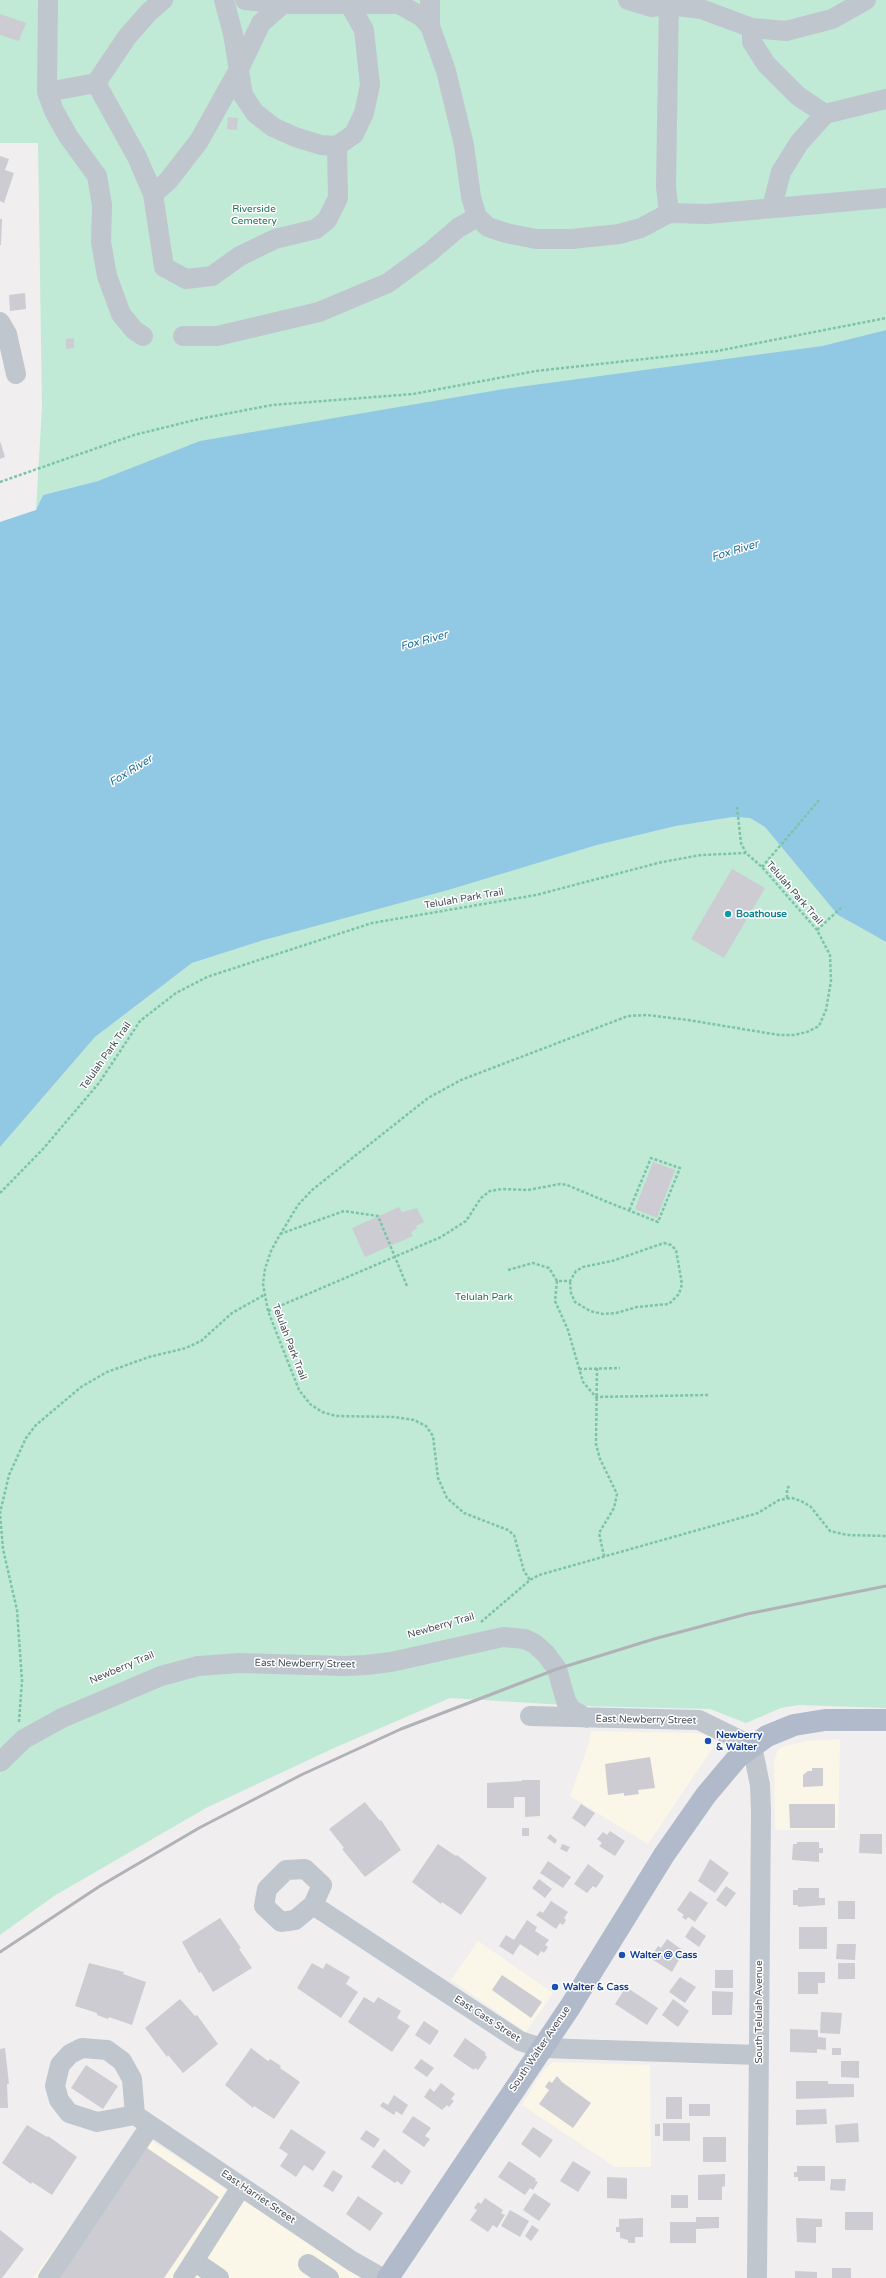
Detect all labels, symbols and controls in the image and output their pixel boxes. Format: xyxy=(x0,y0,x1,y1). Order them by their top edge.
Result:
park label: Riverside Cemetery xyxy=(231,203,277,226)
water label: Fox River xyxy=(710,538,760,564)
water label: Fox River xyxy=(399,628,449,654)
water label: Fox River xyxy=(107,753,155,789)
street label: Telulah Park Trail xyxy=(763,859,825,927)
street label: Telulah Park Trail xyxy=(423,886,505,912)
place label: Boathouse xyxy=(736,908,787,920)
marker: Boathouse xyxy=(723,909,733,919)
street label: Telulah Park Trail xyxy=(78,1020,134,1092)
park label: Telulah Park xyxy=(455,1291,513,1303)
street label: Telulah Park Trail xyxy=(269,1302,309,1382)
street label: Newberry Trail xyxy=(406,1611,476,1641)
street label: Newberry Trail xyxy=(88,1649,156,1687)
street label: East Newberry Street xyxy=(255,1657,355,1671)
street label: East Newberry Street xyxy=(596,1713,696,1727)
place label: Newberry & Walter xyxy=(716,1729,762,1752)
marker: Newberry & Walter xyxy=(703,1736,713,1746)
place label: Walter @ Cass xyxy=(630,1949,697,1961)
marker: Walter @ Cass xyxy=(617,1950,627,1960)
street label: South Telulah Avenue xyxy=(753,1960,765,2064)
place label: Walter & Cass xyxy=(563,1981,629,1993)
marker: Walter & Cass xyxy=(550,1982,560,1992)
street label: East Cass Street xyxy=(452,1993,522,2045)
street label: South Walter Avenue xyxy=(507,2004,573,2094)
street label: East Harriet Street xyxy=(219,2168,297,2226)

